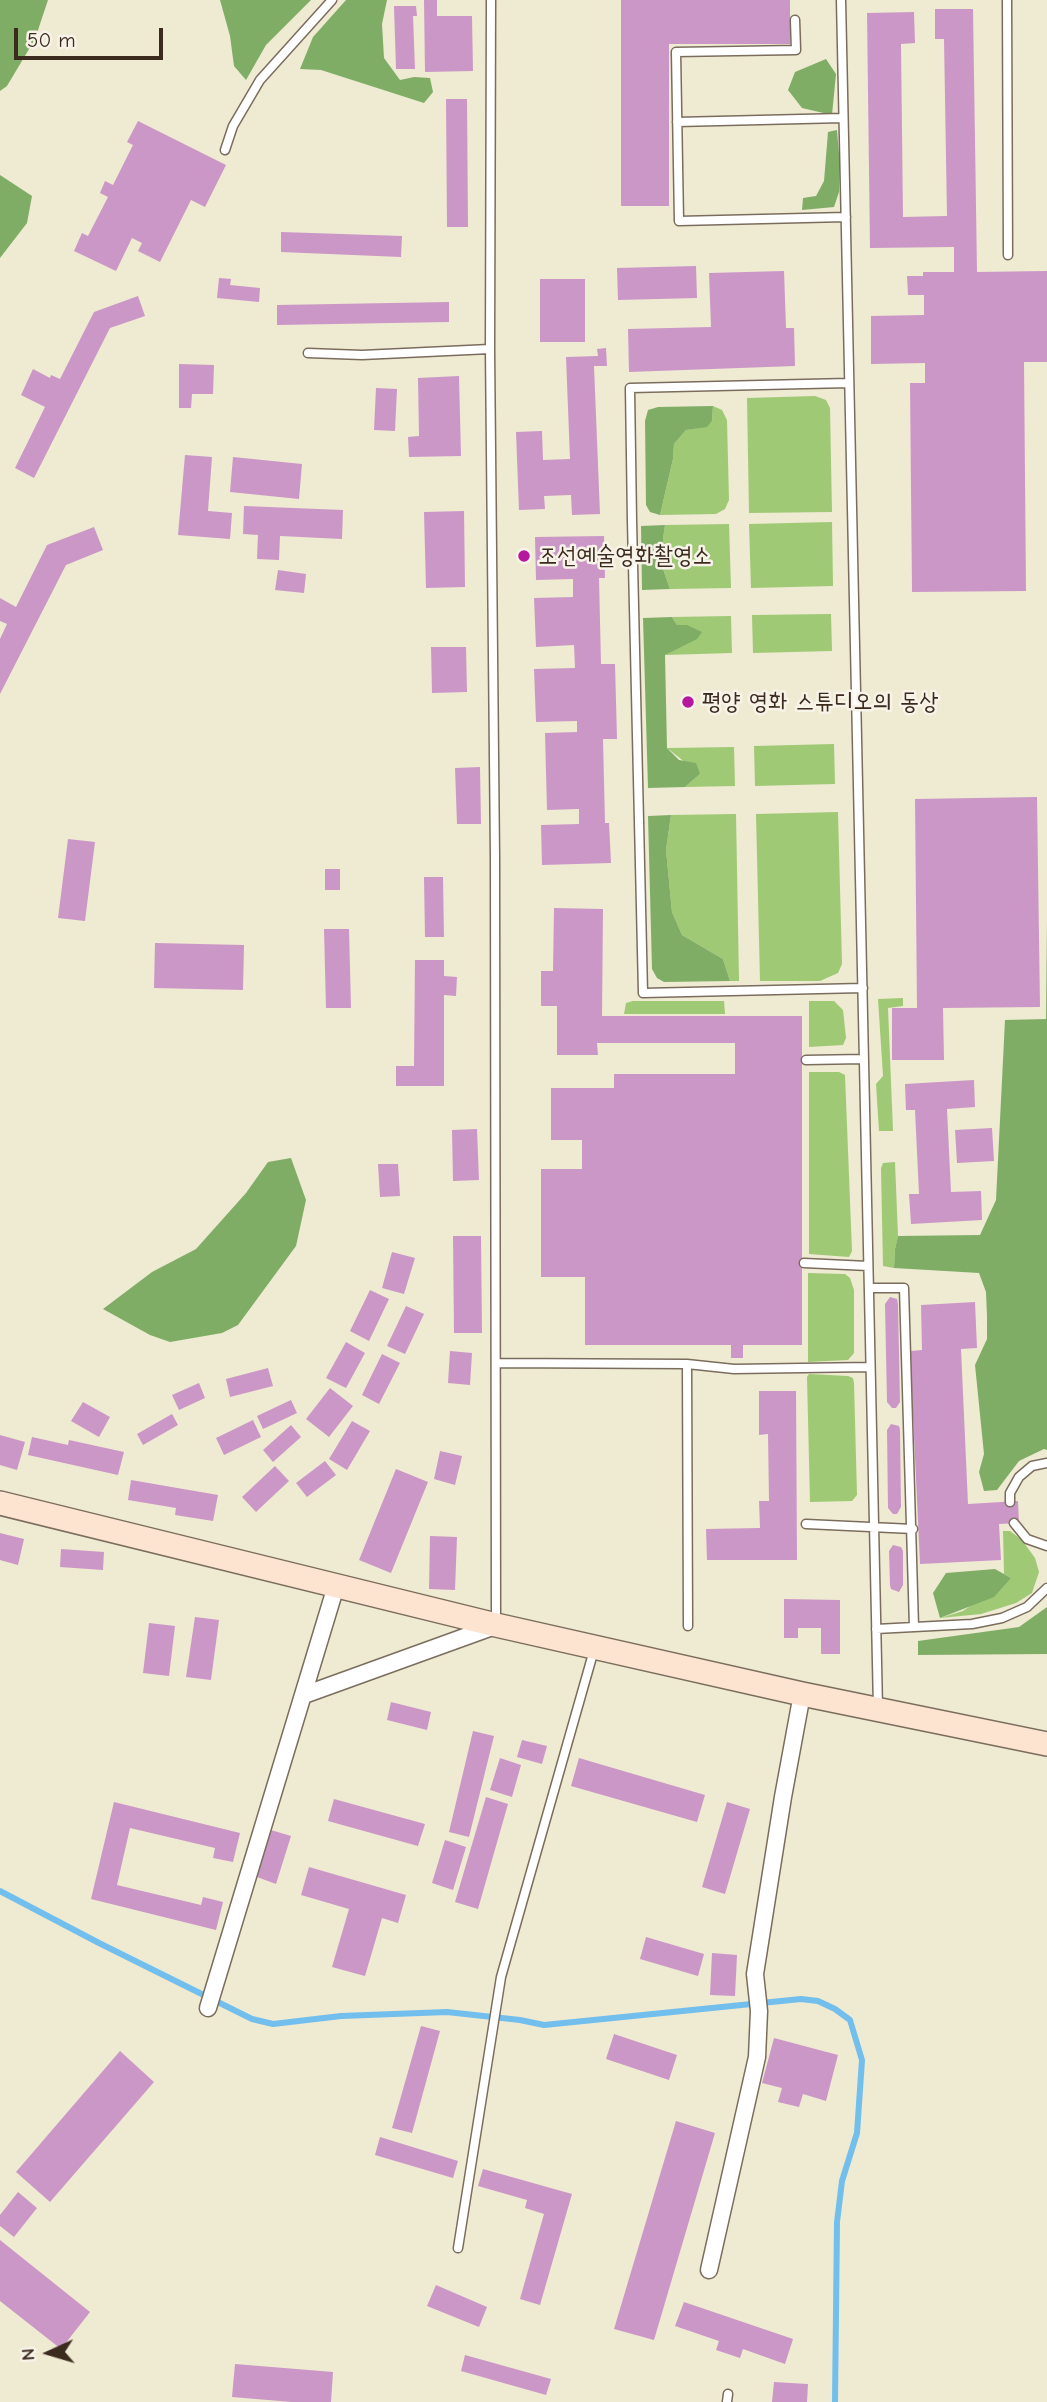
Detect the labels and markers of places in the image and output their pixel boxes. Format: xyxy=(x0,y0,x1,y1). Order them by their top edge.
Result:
place label: 조선예술영화촬영소 xyxy=(538,542,712,570)
marker: 조선예술영화촬영소 xyxy=(516,548,532,564)
place label: 평양 영화 스튜디오의 동상 xyxy=(702,688,938,716)
marker: 평양 영화 스튜디오의 동상 xyxy=(680,694,696,710)

